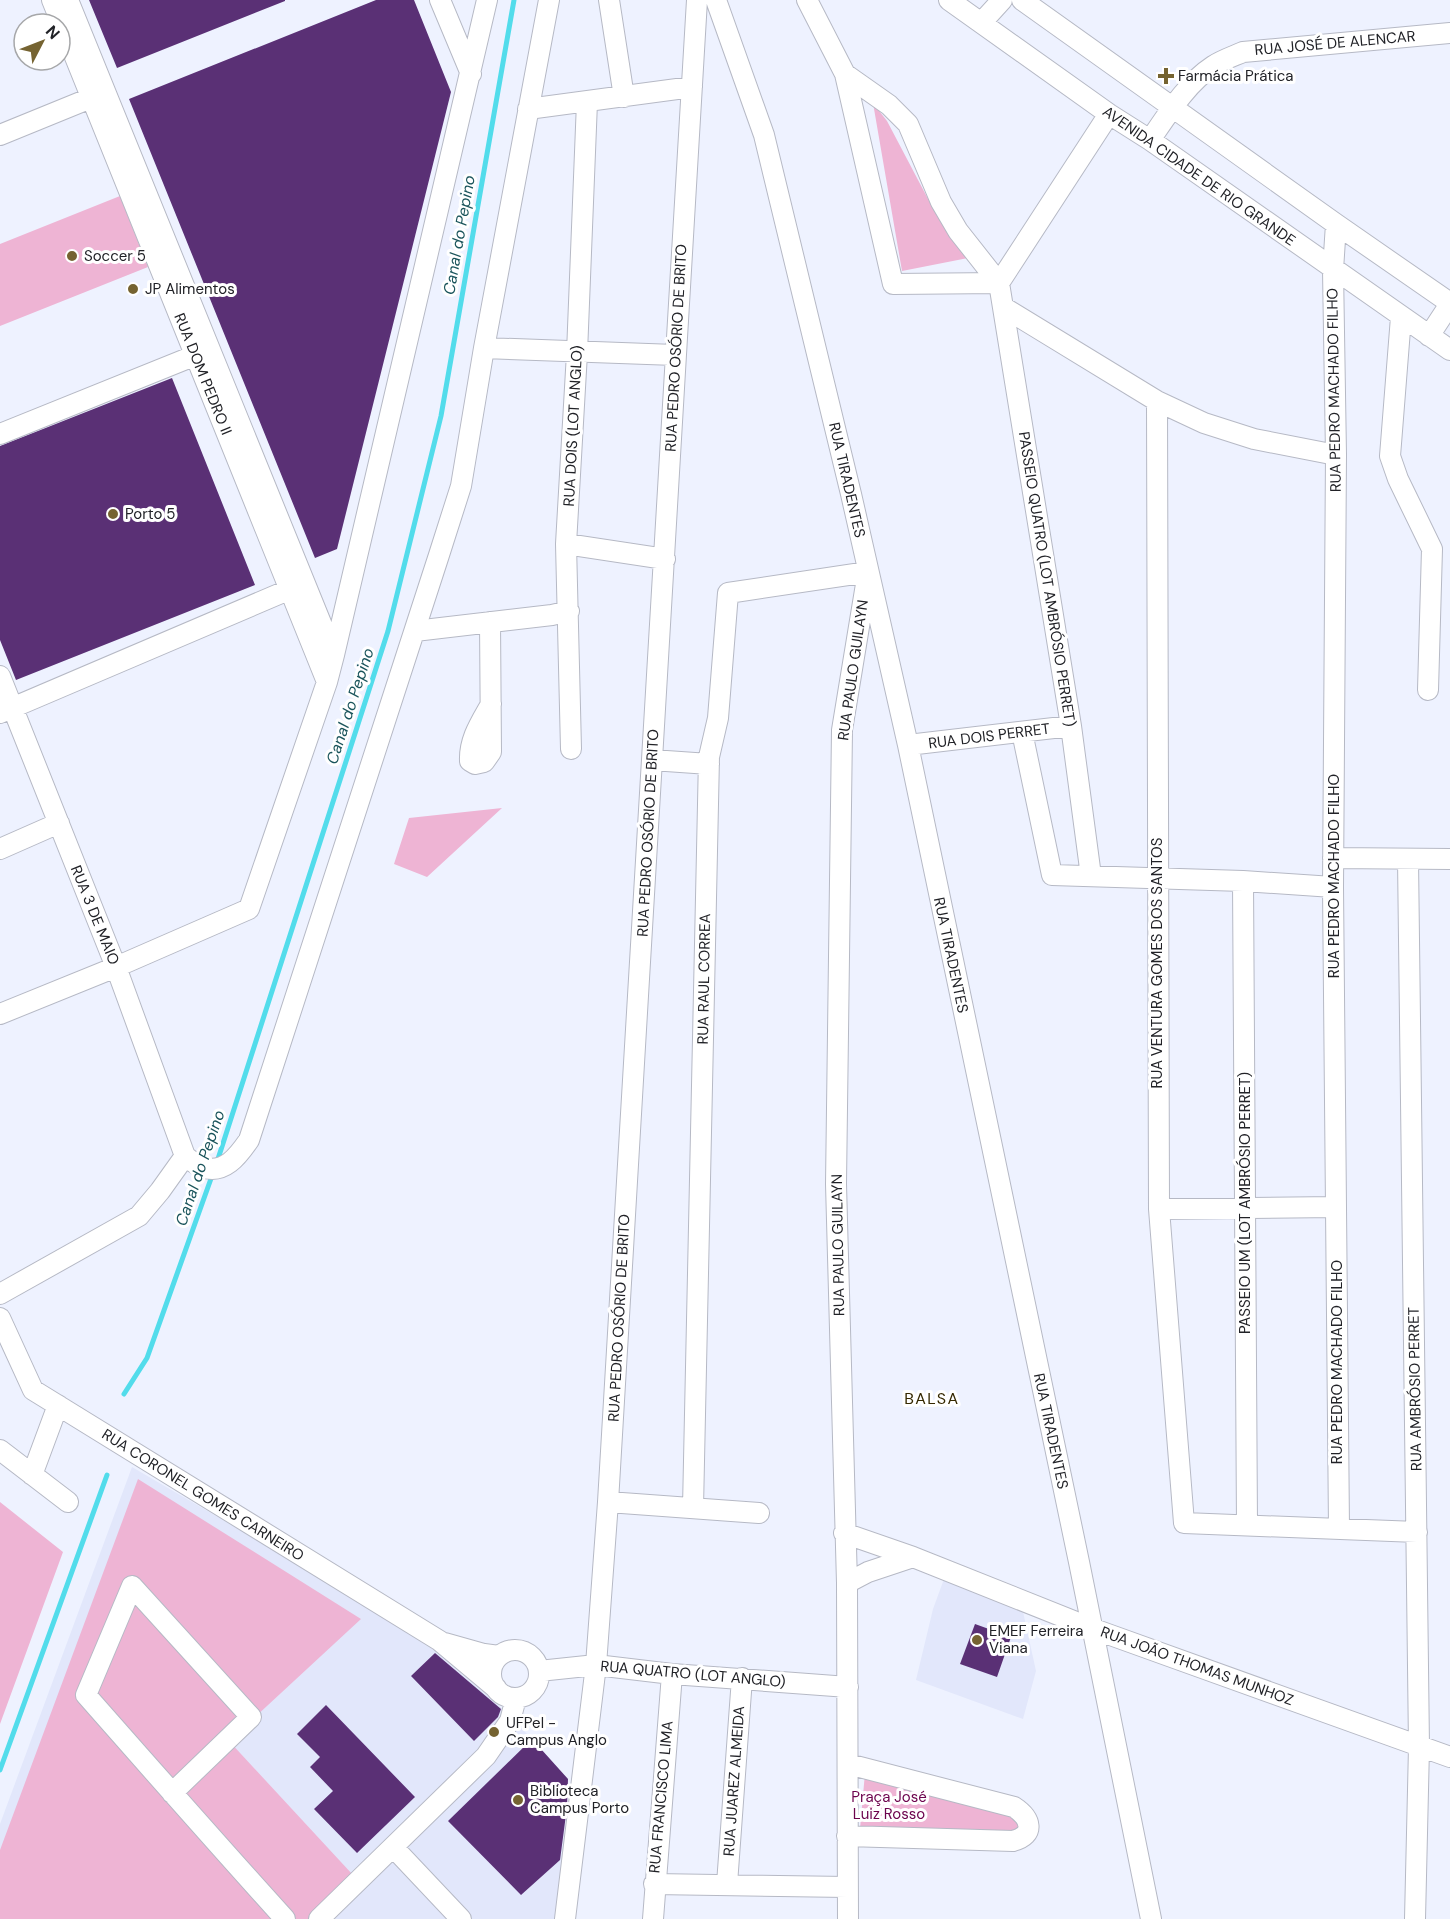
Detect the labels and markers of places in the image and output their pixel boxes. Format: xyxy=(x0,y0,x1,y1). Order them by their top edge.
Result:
place label: Farmácia Prática xyxy=(1178,66,1294,86)
marker: Farmácia Prática xyxy=(1159,69,1173,83)
place label: Soccer 5 xyxy=(84,246,146,266)
marker: Soccer 5 xyxy=(65,249,79,263)
place label: JP Alimentos xyxy=(145,279,235,299)
marker: JP Alimentos xyxy=(126,282,140,296)
place label: Porto 5 xyxy=(125,504,175,524)
marker: Porto 5 xyxy=(106,507,120,521)
place label: EMEF Ferreira Viana xyxy=(989,1621,1083,1658)
marker: EMEF Ferreira Viana xyxy=(970,1633,984,1647)
place label: UFPel - Campus Anglo xyxy=(506,1713,607,1750)
marker: UFPel - Campus Anglo xyxy=(487,1725,501,1739)
place label: Biblioteca Campus Porto xyxy=(530,1781,629,1818)
marker: Biblioteca Campus Porto xyxy=(511,1793,525,1807)

